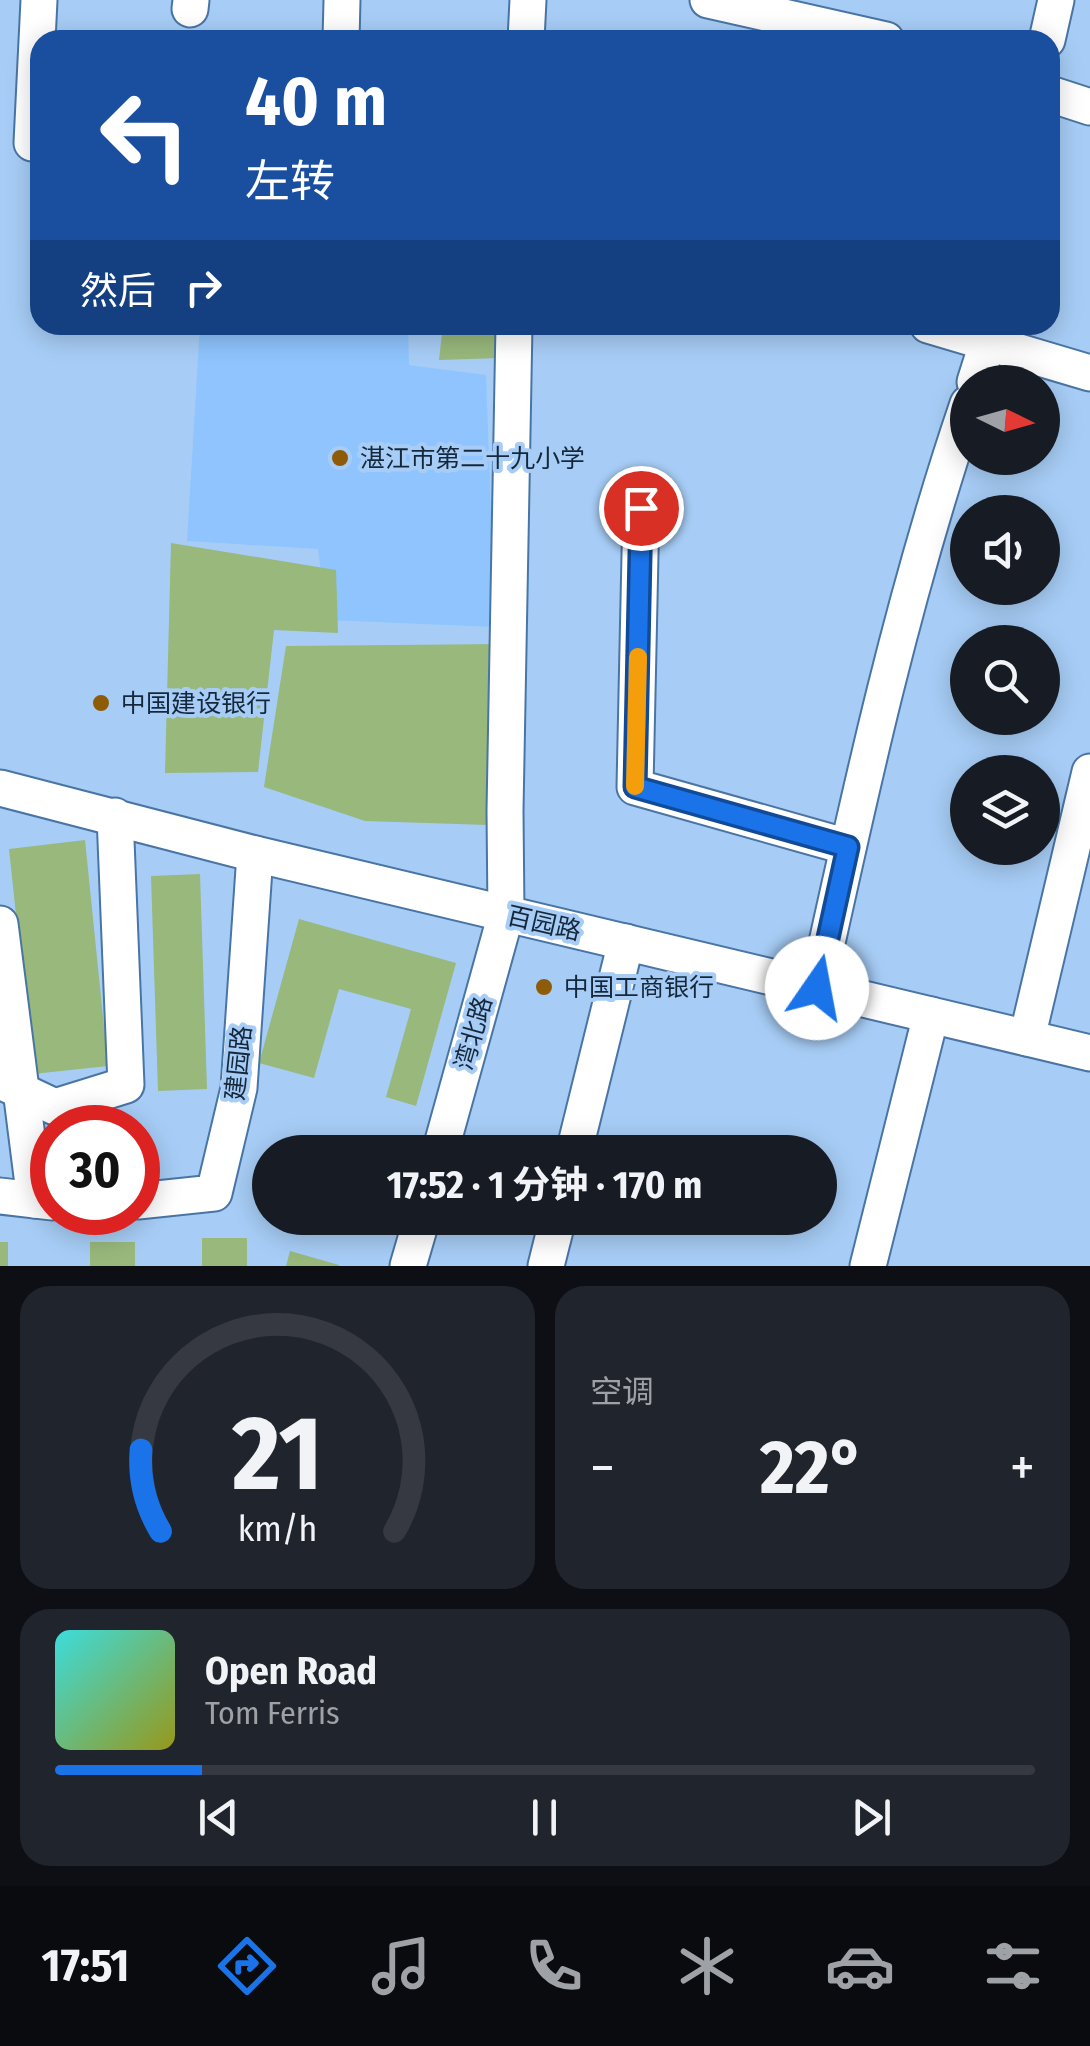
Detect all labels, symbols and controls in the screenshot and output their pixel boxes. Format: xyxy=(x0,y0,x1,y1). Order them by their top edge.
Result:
text: 40 m xyxy=(245,60,387,144)
icon: left xyxy=(80,70,210,200)
text: 左转 xyxy=(245,155,335,209)
icon: right xyxy=(176,260,231,315)
text: 然后 xyxy=(80,268,156,314)
north arrow xyxy=(950,365,1060,475)
map controls xyxy=(950,365,1060,865)
place label: 湛江市第二十九小学 xyxy=(360,444,585,474)
marker: 湛江市第二十九小学 xyxy=(329,447,351,469)
pin xyxy=(599,466,684,551)
icon: arrive xyxy=(614,481,669,536)
button: sound xyxy=(950,495,1060,605)
button: search xyxy=(950,625,1060,735)
place label: 中国建设银行 xyxy=(121,689,271,719)
marker: 中国建设银行 xyxy=(90,692,112,714)
button: layers xyxy=(950,755,1060,865)
street label: 百园路 xyxy=(504,901,584,947)
position arrow xyxy=(765,936,869,1040)
place label: 中国工商银行 xyxy=(564,973,714,1003)
marker: 中国工商银行 xyxy=(533,976,555,998)
street label: 湾北路 xyxy=(449,993,499,1073)
street label: 建园路 xyxy=(220,1024,258,1102)
speed limit sign: 30 xyxy=(30,1105,160,1235)
text: 17:52 · 1 分钟 · 170 m xyxy=(387,1162,702,1208)
text: 空调 xyxy=(590,1373,654,1411)
text: 21 xyxy=(231,1392,323,1517)
text: 22° xyxy=(760,1423,865,1513)
text: − xyxy=(590,1435,615,1501)
text: + xyxy=(1010,1435,1035,1501)
text: km/h xyxy=(238,1508,317,1550)
text: Open Road xyxy=(205,1648,377,1694)
text: Tom Ferris xyxy=(205,1694,340,1732)
icon: previous xyxy=(191,1790,246,1845)
icon: pause xyxy=(517,1790,572,1845)
icon: next xyxy=(844,1790,899,1845)
icon: directions xyxy=(212,1931,282,2001)
icon: music xyxy=(366,1931,436,2001)
icon: phone xyxy=(519,1931,589,2001)
icon: climate xyxy=(672,1931,742,2001)
icon: car xyxy=(825,1931,895,2001)
icon: filters xyxy=(978,1931,1048,2001)
text: 17:51 xyxy=(42,1939,129,1993)

